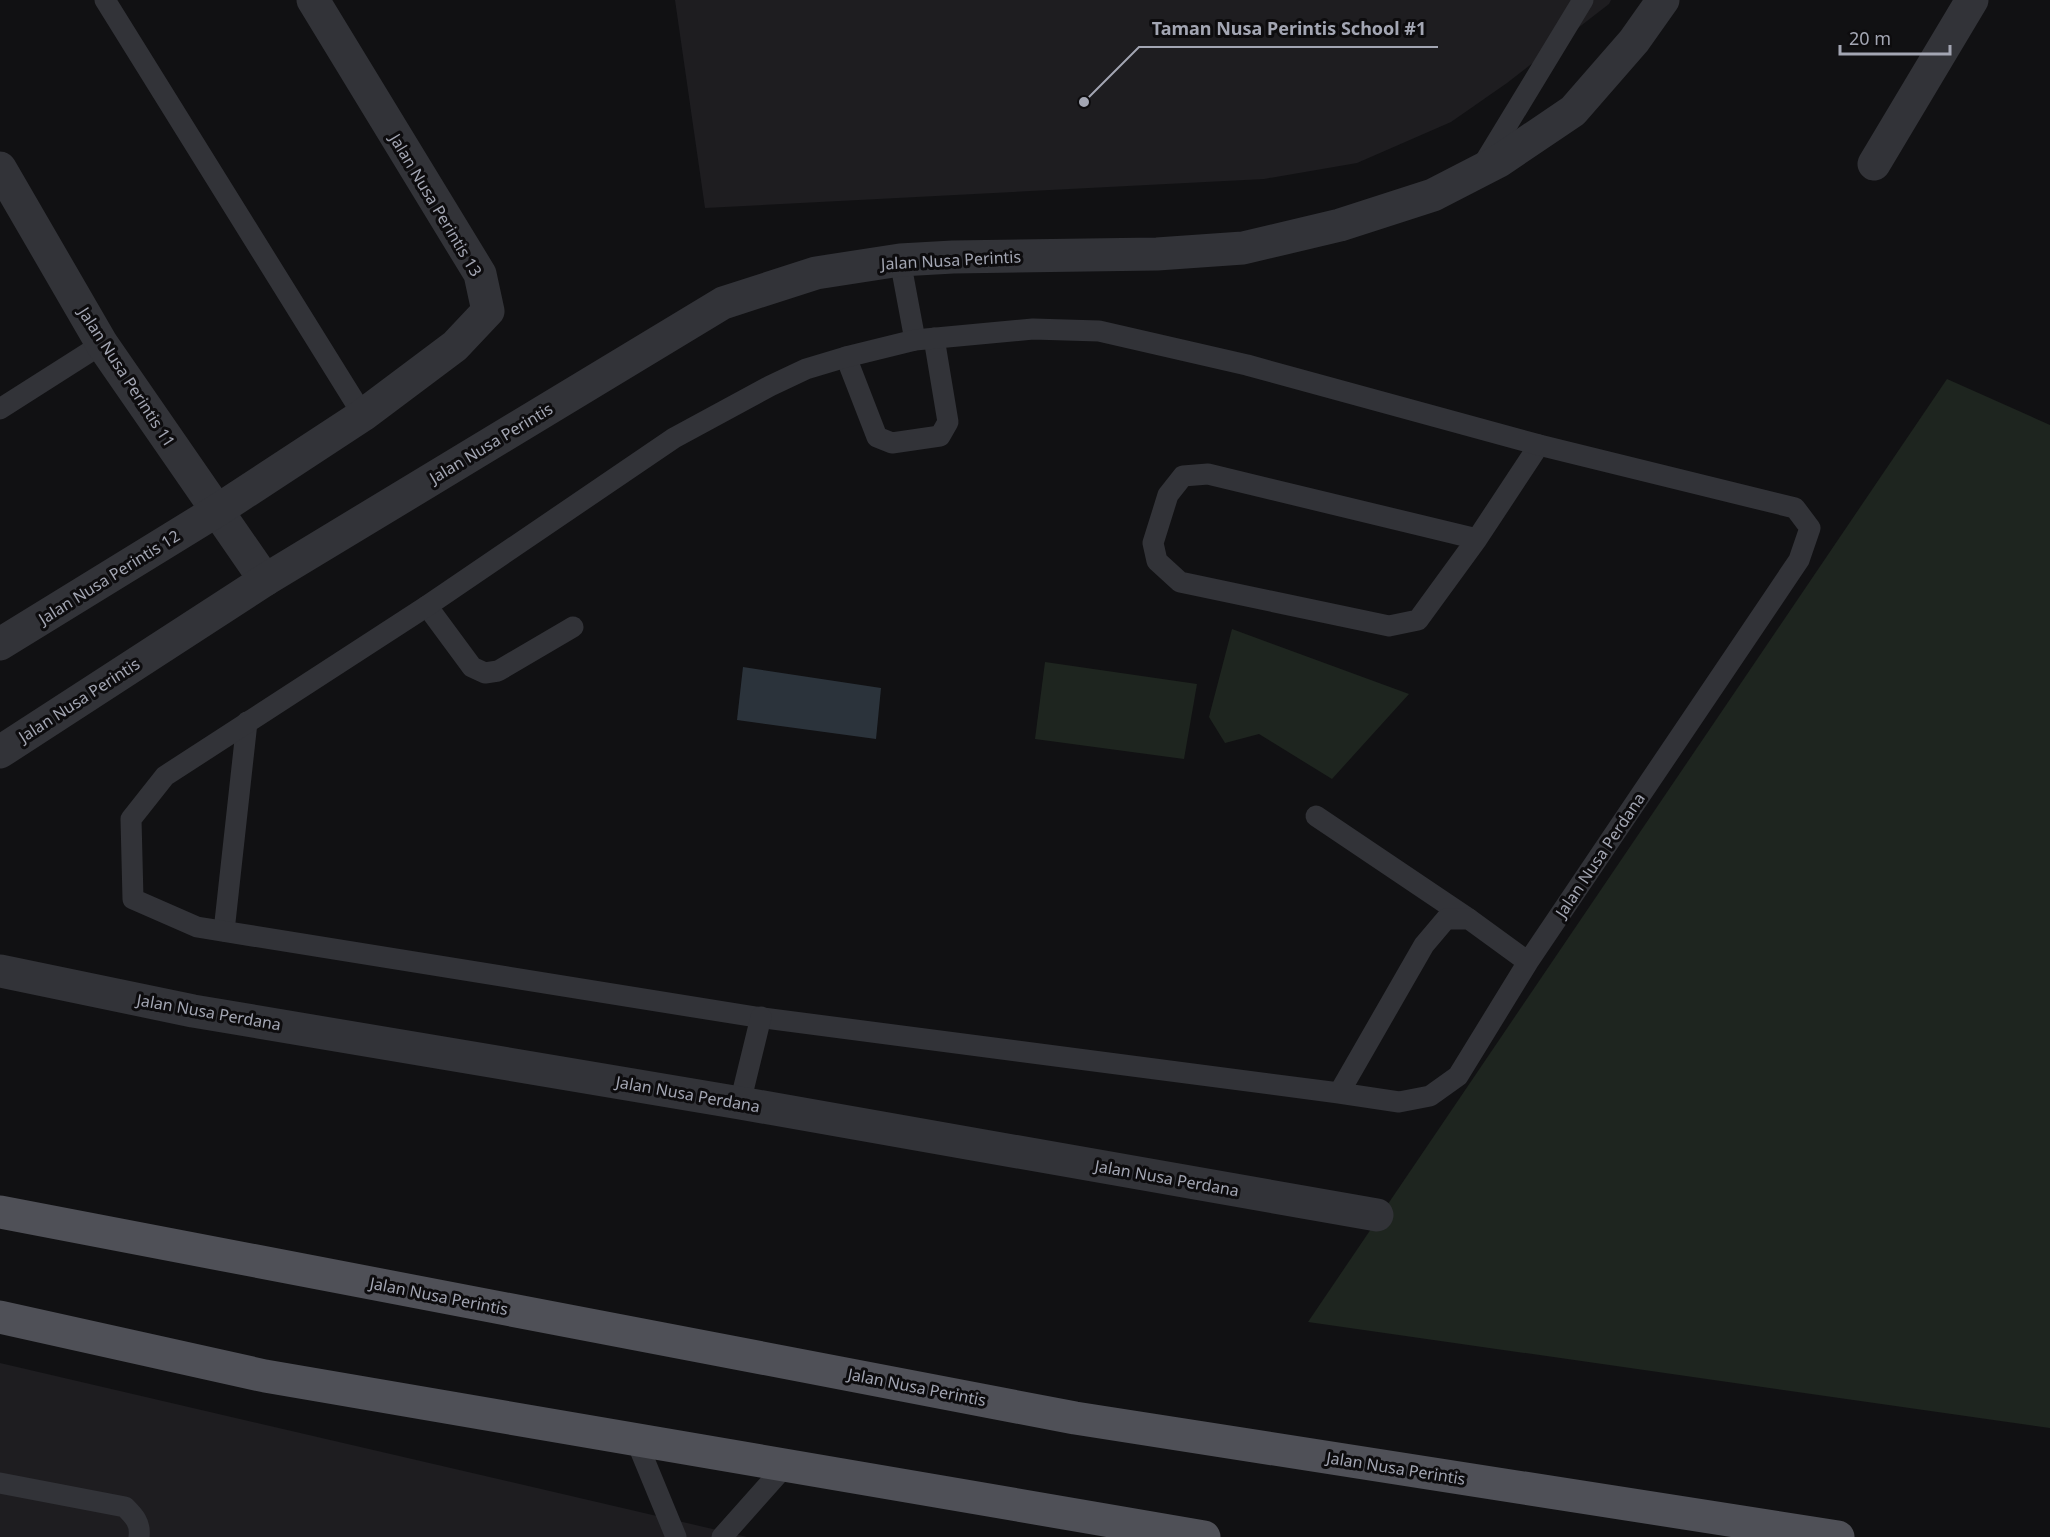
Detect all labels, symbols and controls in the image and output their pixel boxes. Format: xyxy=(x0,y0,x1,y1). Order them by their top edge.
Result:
callout: Taman Nusa Perintis School #1 xyxy=(1139,11,1438,47)
text: Taman Nusa Perintis School #1 xyxy=(1152,16,1426,40)
scale bar xyxy=(1840,18,1950,56)
text: 20 m xyxy=(1849,26,1891,50)
street label: Jalan Nusa Perintis 13 xyxy=(384,128,487,280)
street label: Jalan Nusa Perintis xyxy=(878,245,1022,275)
street label: Jalan Nusa Perintis 11 xyxy=(72,301,181,451)
street label: Jalan Nusa Perintis xyxy=(424,397,557,490)
street label: Jalan Nusa Perintis 12 xyxy=(32,525,184,631)
street label: Jalan Nusa Perintis xyxy=(13,653,144,749)
street label: Jalan Nusa Perdana xyxy=(1549,788,1650,923)
street label: Jalan Nusa Perdana xyxy=(133,988,283,1036)
street label: Jalan Nusa Perdana xyxy=(612,1070,762,1118)
street label: Jalan Nusa Perdana xyxy=(1091,1154,1241,1202)
street label: Jalan Nusa Perintis xyxy=(366,1271,510,1320)
street label: Jalan Nusa Perintis xyxy=(844,1362,988,1411)
street label: Jalan Nusa Perintis xyxy=(1323,1446,1467,1490)

